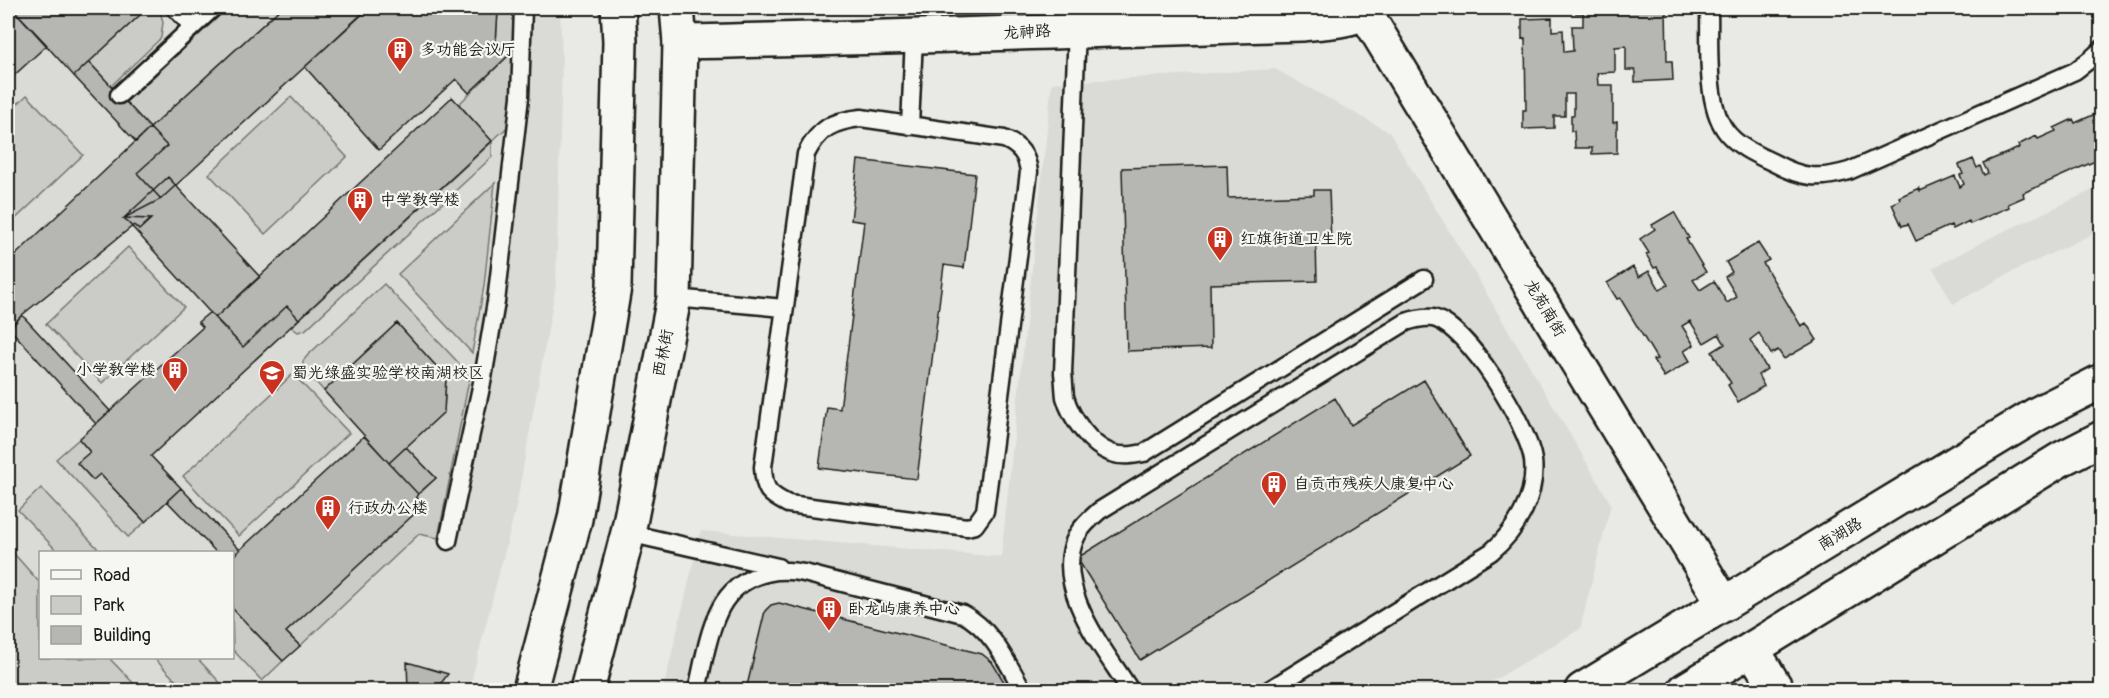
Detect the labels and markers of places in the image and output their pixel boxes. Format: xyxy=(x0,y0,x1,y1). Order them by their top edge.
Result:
building icon: 多功能会议厅 xyxy=(385,35,415,73)
place label: 多功能会议厅 xyxy=(420,40,516,60)
building icon: 中学教学楼 xyxy=(345,185,375,223)
place label: 中学教学楼 xyxy=(380,190,460,210)
building icon: 红旗街道卫生院 xyxy=(1205,224,1235,262)
place label: 红旗街道卫生院 xyxy=(1240,229,1352,249)
building icon: 小学教学楼 xyxy=(160,355,190,393)
school or university icon: 蜀光绿盛实验学校南湖校区 xyxy=(257,358,287,396)
place label: 小学教学楼 xyxy=(76,360,156,380)
place label: 蜀光绿盛实验学校南湖校区 xyxy=(292,363,484,383)
building icon: 自贡市残疾人康复中心 xyxy=(1259,469,1289,507)
place label: 自贡市残疾人康复中心 xyxy=(1294,474,1454,494)
building icon: 行政办公楼 xyxy=(313,493,343,531)
place label: 行政办公楼 xyxy=(348,498,428,518)
building icon: 卧龙屿康养中心 xyxy=(814,594,844,632)
place label: 卧龙屿康养中心 xyxy=(848,599,960,619)

